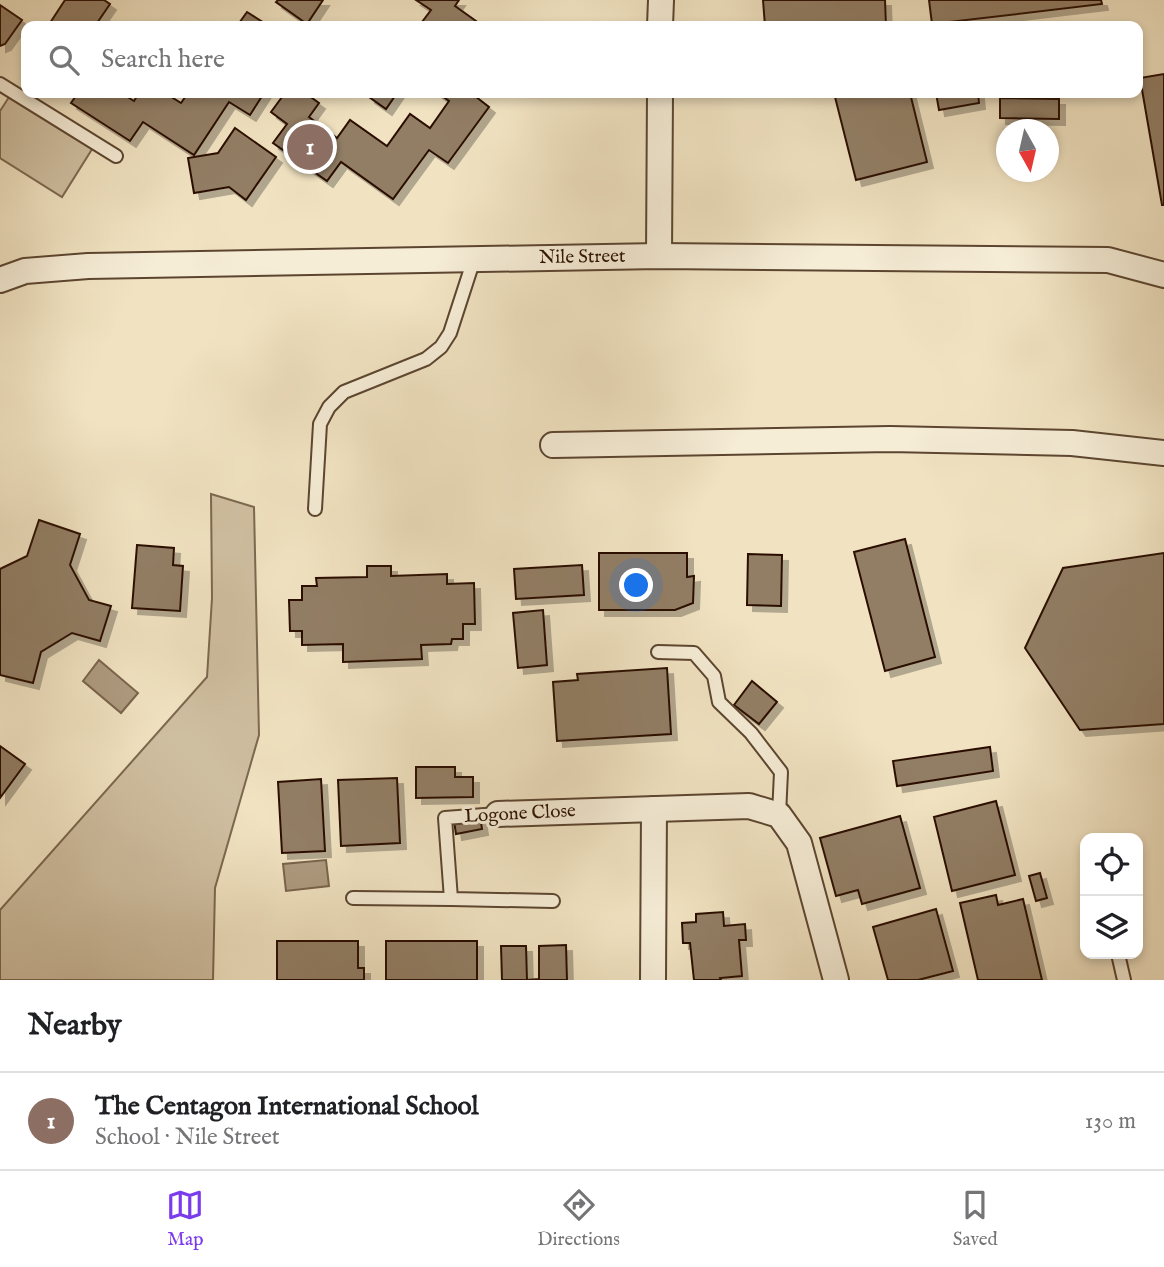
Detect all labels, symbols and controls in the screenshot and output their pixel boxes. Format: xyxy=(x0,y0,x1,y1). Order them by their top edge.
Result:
search box xyxy=(21,21,1143,98)
icon: search xyxy=(45,41,83,79)
text: Search here xyxy=(101,43,225,76)
north arrow xyxy=(996,119,1059,182)
pin: 1 xyxy=(287,121,333,173)
street label: Nile Street xyxy=(539,245,626,270)
your location xyxy=(619,568,653,602)
street label: Logone Close xyxy=(464,799,577,829)
map controls xyxy=(1080,833,1143,959)
button: locate xyxy=(1080,833,1143,896)
button: layers xyxy=(1080,896,1143,959)
text: Nearby xyxy=(28,1007,121,1045)
text: The Centagon International School xyxy=(95,1090,479,1123)
text: 1 xyxy=(47,1107,55,1136)
text: 130 m xyxy=(1085,1107,1136,1136)
text: School · Nile Street xyxy=(95,1123,280,1152)
tab: Map xyxy=(166,1186,204,1252)
tab: Directions xyxy=(537,1186,620,1252)
tab: Saved xyxy=(953,1186,998,1252)

